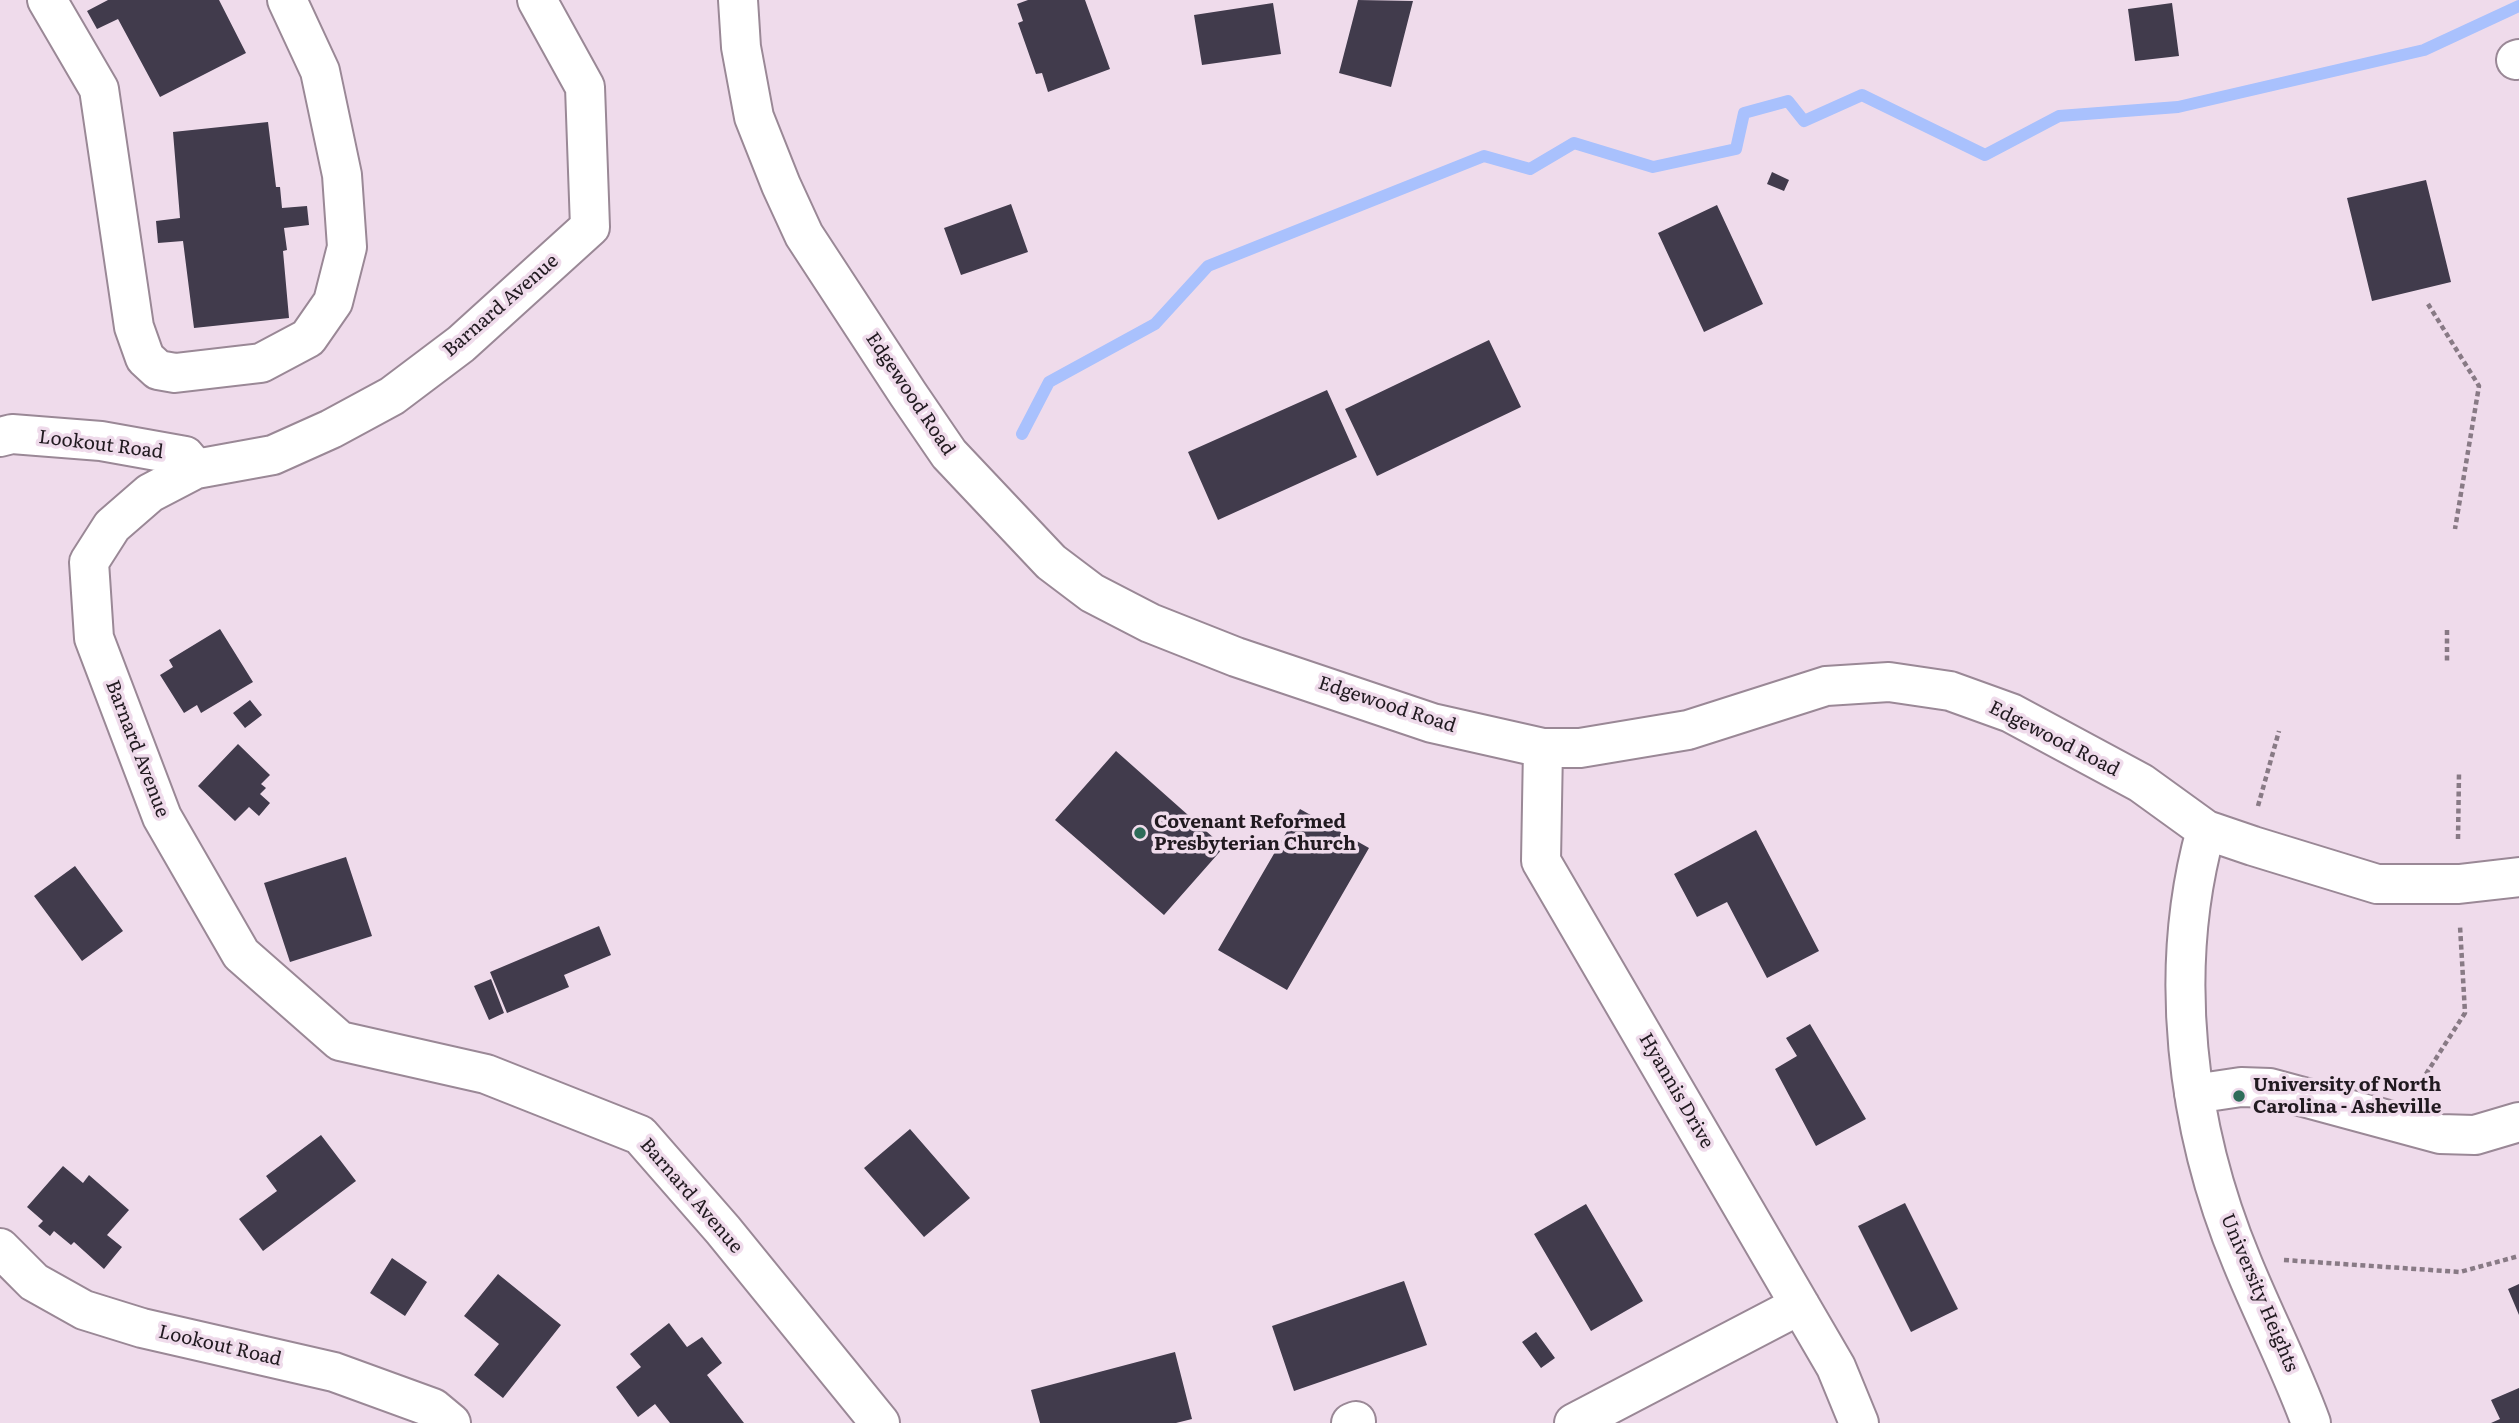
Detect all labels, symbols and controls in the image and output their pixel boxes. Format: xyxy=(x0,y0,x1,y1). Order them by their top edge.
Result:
street label: Barnard Avenue xyxy=(439,250,563,362)
street label: Edgewood Road xyxy=(860,328,960,460)
street label: Lookout Road xyxy=(37,426,165,464)
street label: Edgewood Road xyxy=(1315,672,1459,738)
street label: Barnard Avenue xyxy=(100,677,174,821)
street label: Edgewood Road xyxy=(1985,696,2123,782)
place label: Covenant Reformed Presbyterian Church xyxy=(1154,811,1356,855)
marker: Covenant Reformed Presbyterian Church xyxy=(1132,825,1148,841)
street label: Hyannis Drive xyxy=(1634,1029,1718,1153)
place label: University of North Carolina - Asheville xyxy=(2253,1074,2441,1118)
marker: University of North Carolina - Asheville xyxy=(2231,1088,2247,1104)
street label: Barnard Avenue xyxy=(635,1134,747,1258)
street label: University Heights xyxy=(2215,1210,2303,1376)
street label: Lookout Road xyxy=(156,1321,284,1371)

